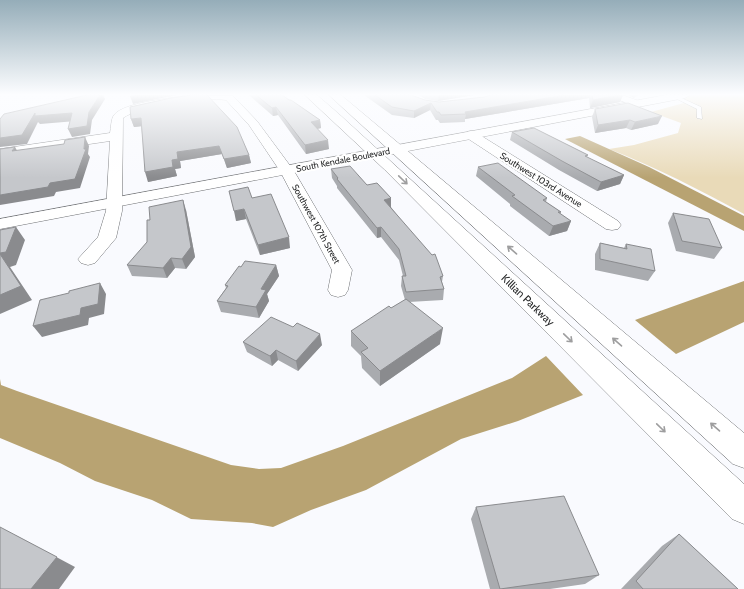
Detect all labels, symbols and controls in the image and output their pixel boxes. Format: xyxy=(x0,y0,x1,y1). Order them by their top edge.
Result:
street label: South Kendale Boulevard xyxy=(295,145,391,174)
street label: Southwest 103rd Avenue xyxy=(498,150,585,210)
one-way arrow xyxy=(398,175,408,185)
street label: Southwest 107th Street xyxy=(290,182,343,265)
one-way arrow xyxy=(507,246,517,255)
street label: Killian Parkway xyxy=(498,271,558,329)
one-way arrow xyxy=(563,333,573,343)
one-way arrow xyxy=(611,337,622,346)
one-way arrow xyxy=(656,423,666,432)
one-way arrow xyxy=(710,423,720,432)

